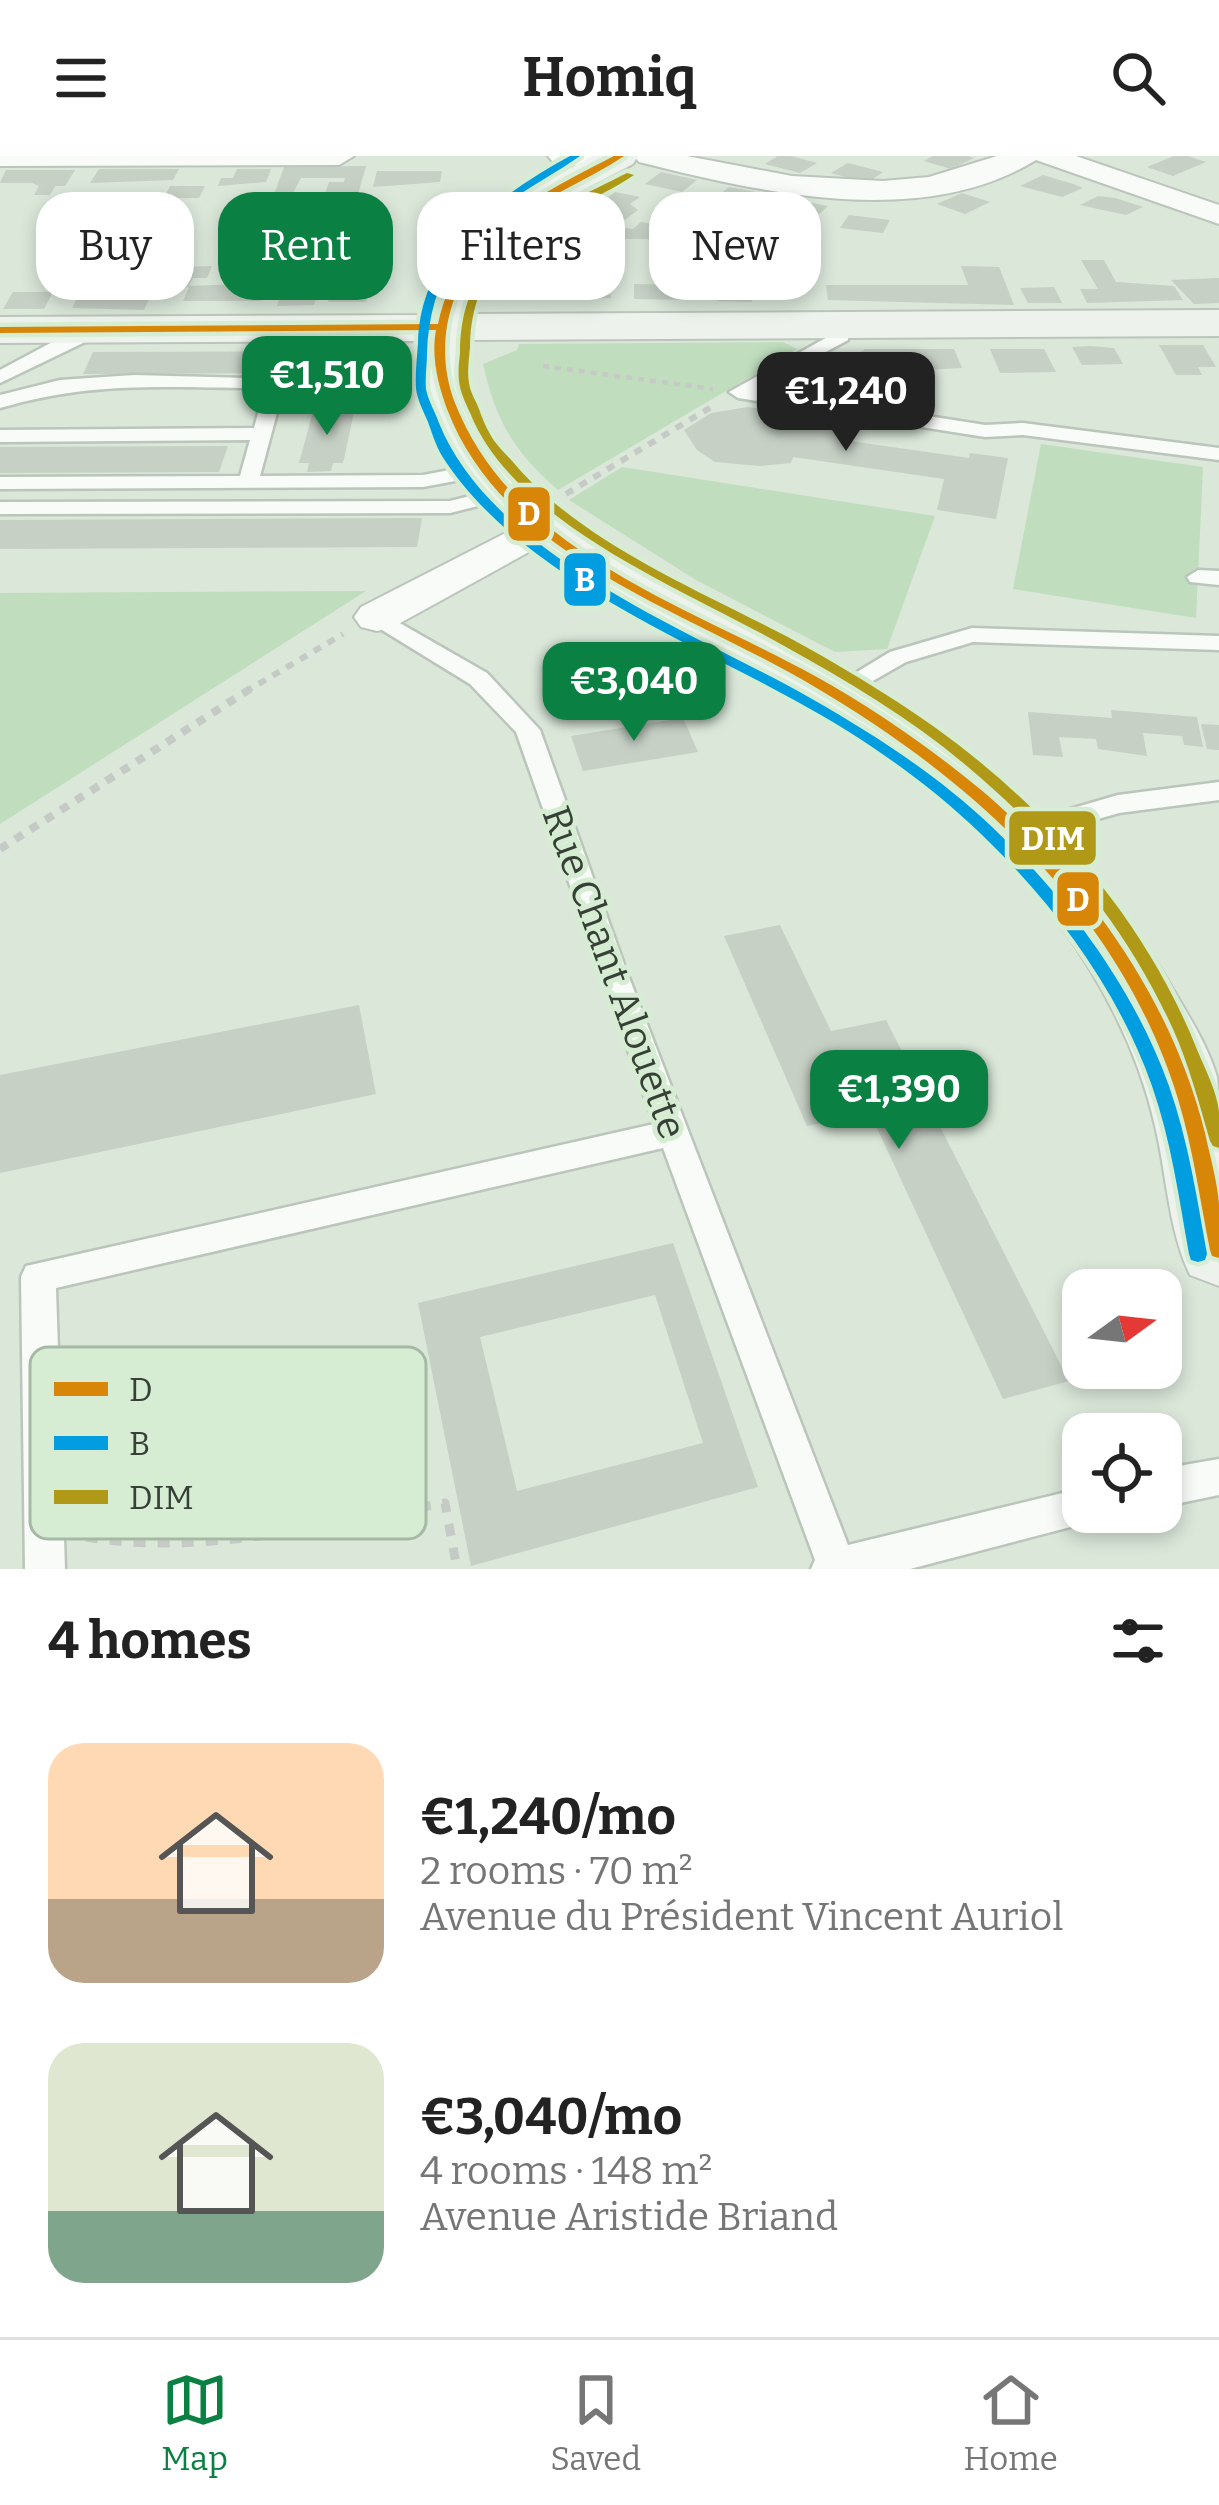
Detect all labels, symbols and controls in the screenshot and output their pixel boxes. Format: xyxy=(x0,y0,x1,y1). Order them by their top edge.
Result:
icon: menu xyxy=(48,45,114,111)
icon: search xyxy=(1105,45,1171,111)
text: Homiq xyxy=(523,46,696,110)
chip: Buy xyxy=(36,192,194,300)
chip: Rent xyxy=(218,192,393,300)
chip: Filters xyxy=(417,192,625,300)
chip: New xyxy=(649,192,821,300)
pin: €1,510 xyxy=(229,336,425,438)
text: €1,510 xyxy=(269,352,385,398)
pin: €1,240 xyxy=(748,352,944,454)
text: €1,240 xyxy=(784,368,908,414)
line badge: D xyxy=(506,485,552,543)
text: D xyxy=(517,494,541,534)
line badge: B xyxy=(562,551,608,608)
text: B xyxy=(574,560,596,600)
pin: €3,040 xyxy=(536,642,732,744)
text: €3,040 xyxy=(570,658,698,704)
street label: Rue Chant Alouette xyxy=(533,800,696,1145)
line badge: DIM xyxy=(1007,809,1098,867)
text: DIM xyxy=(1021,819,1085,859)
line badge: D xyxy=(1055,870,1101,928)
text: D xyxy=(1066,880,1090,920)
pin: €1,390 xyxy=(801,1050,997,1152)
text: €1,390 xyxy=(837,1066,961,1112)
north arrow xyxy=(1062,1269,1182,1389)
map controls xyxy=(1062,1269,1182,1533)
legend xyxy=(30,1347,426,1539)
text: D xyxy=(129,1370,153,1410)
button: locate xyxy=(1062,1413,1182,1533)
text: B xyxy=(129,1424,150,1464)
text: DIM xyxy=(129,1478,194,1518)
icon: filters xyxy=(1105,1608,1171,1674)
text: 4 homes xyxy=(48,1610,252,1672)
text: €1,240/mo xyxy=(420,1786,676,1848)
icon: home xyxy=(144,1791,288,1935)
text: 2 rooms · 70 m² xyxy=(420,1848,693,1894)
text: Avenue du Président Vincent Auriol xyxy=(420,1894,1063,1940)
text: €3,040/mo xyxy=(420,2086,682,2148)
icon: home xyxy=(144,2091,288,2235)
text: 4 rooms · 148 m² xyxy=(420,2148,712,2194)
text: Avenue Aristide Briand xyxy=(420,2194,838,2240)
tab: Map xyxy=(161,2367,228,2479)
tab: Saved xyxy=(550,2367,641,2479)
tab: Home xyxy=(964,2367,1058,2479)

